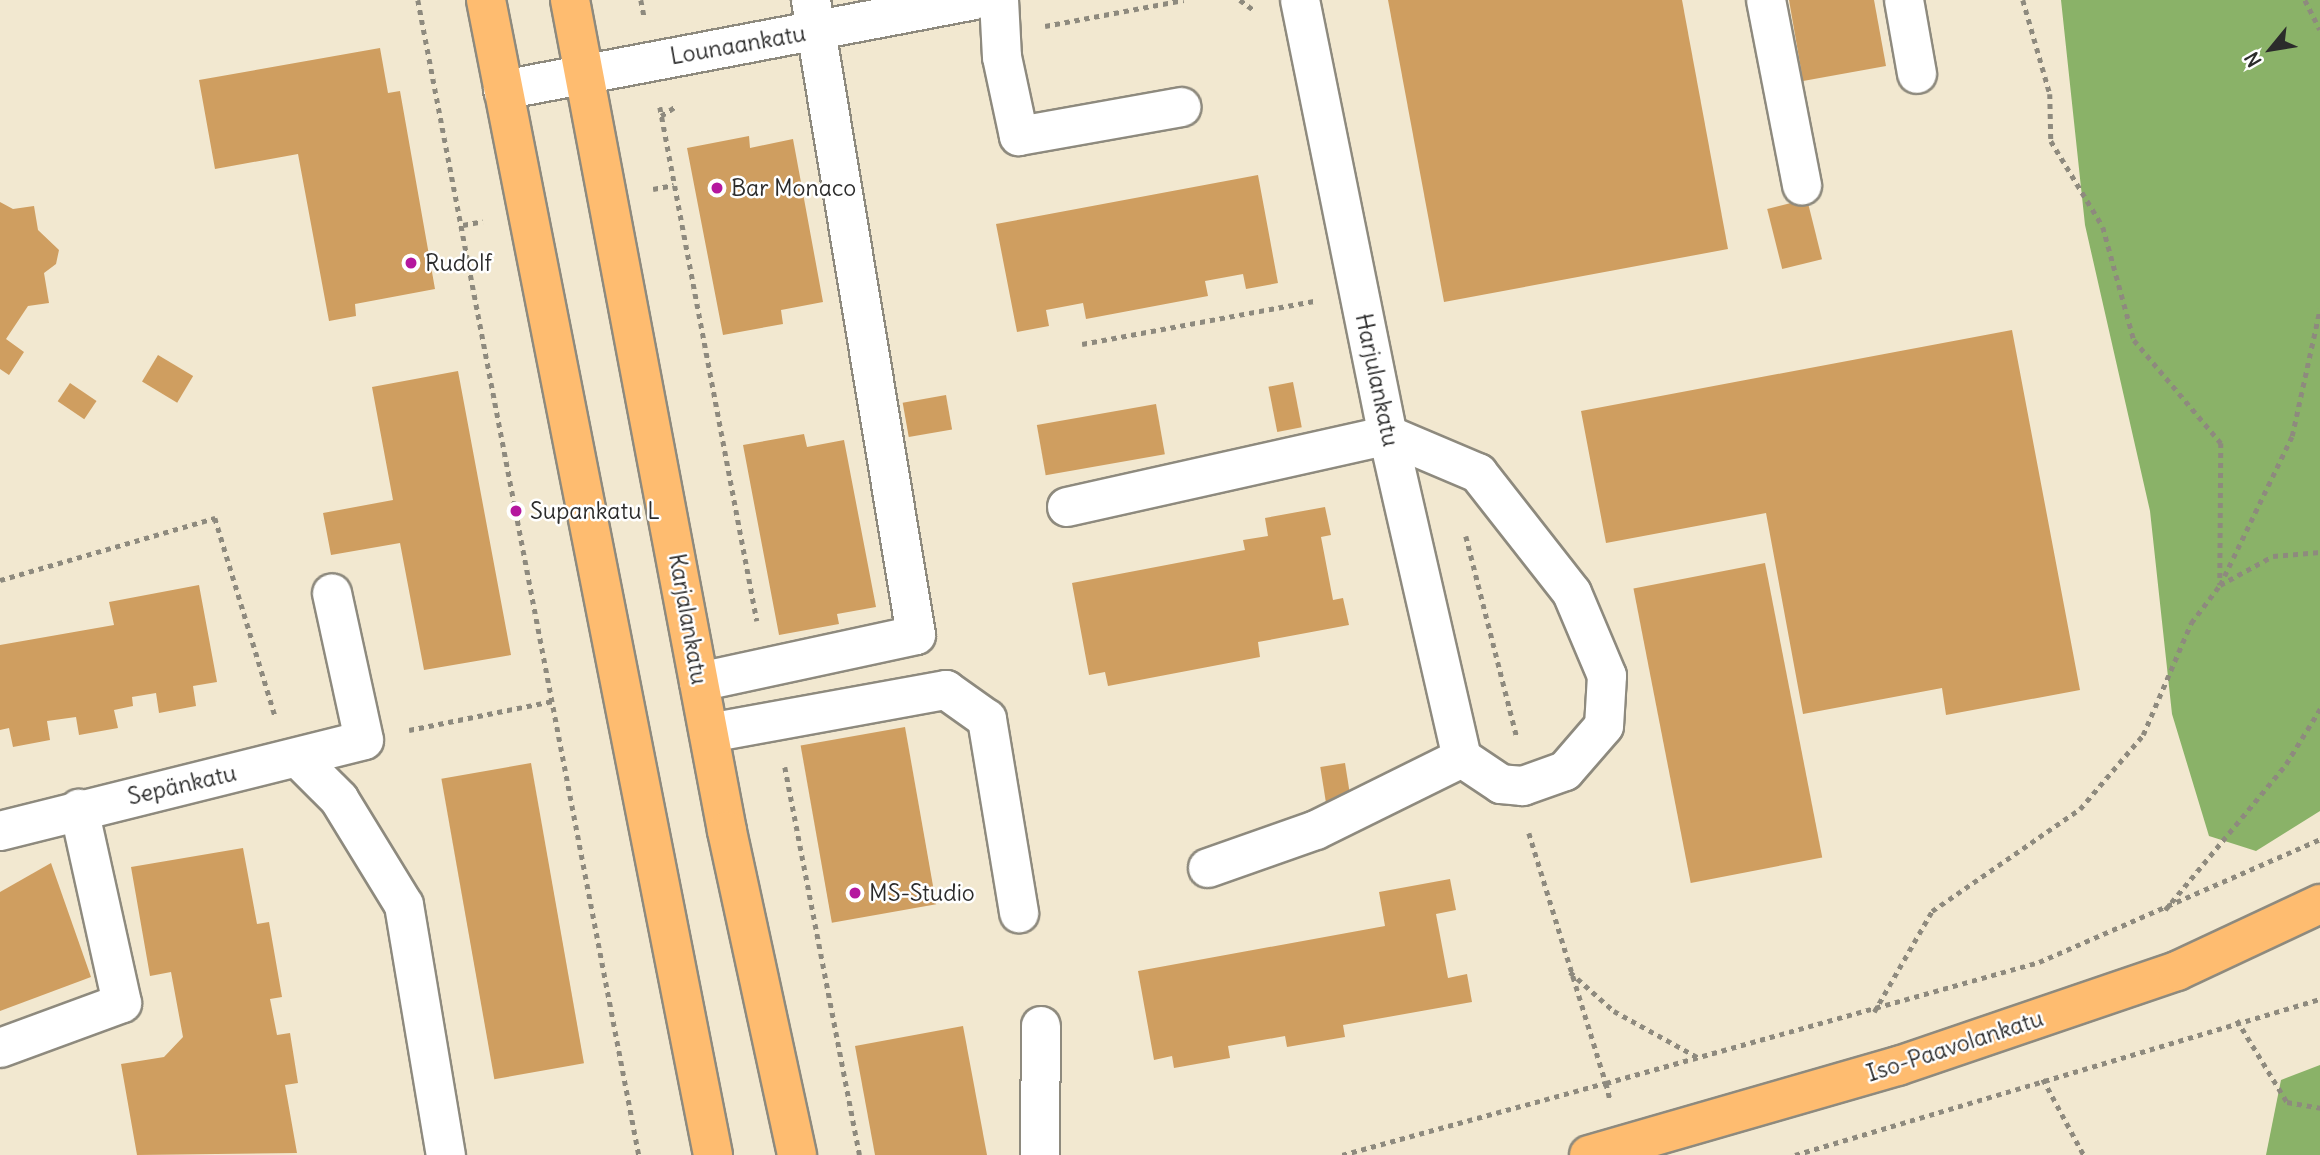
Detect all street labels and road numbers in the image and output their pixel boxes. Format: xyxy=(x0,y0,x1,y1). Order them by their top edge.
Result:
street label: Lounaankatu xyxy=(668,19,808,71)
street label: Harjulankatu xyxy=(1349,311,1405,449)
street label: Karjalankatu xyxy=(663,551,713,687)
street label: Sepänkatu xyxy=(125,759,239,811)
street label: Iso-Paavolankatu xyxy=(1863,1004,2047,1088)

